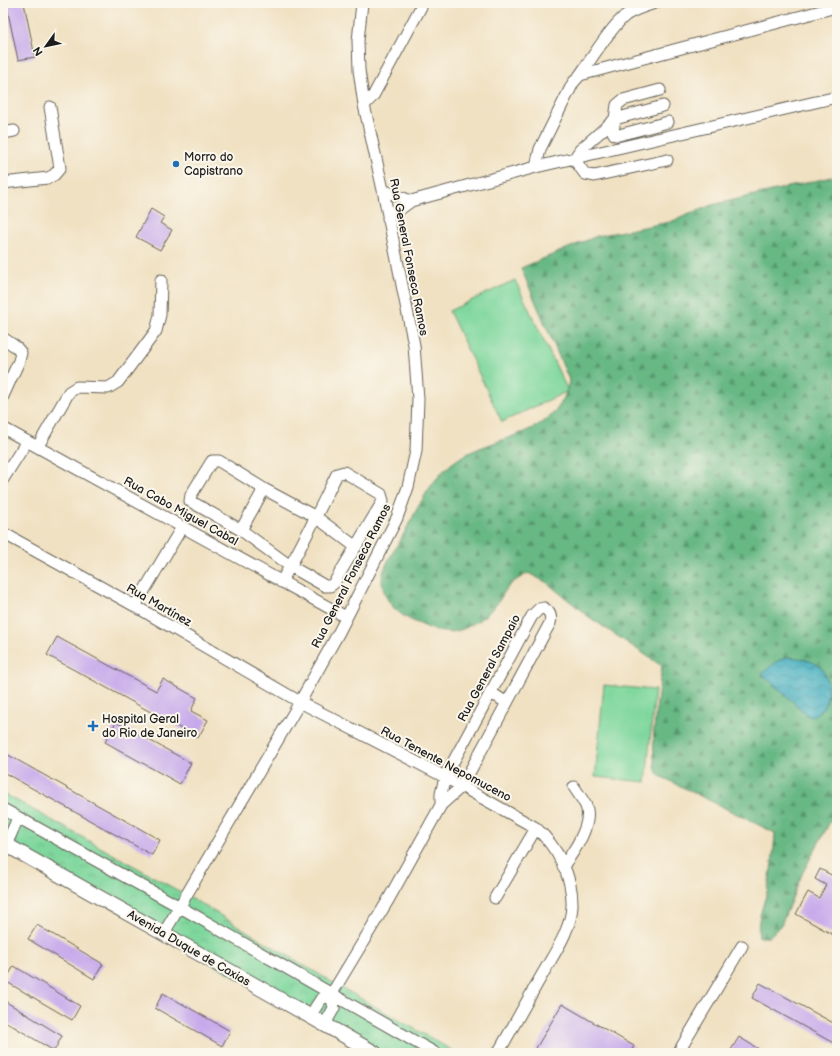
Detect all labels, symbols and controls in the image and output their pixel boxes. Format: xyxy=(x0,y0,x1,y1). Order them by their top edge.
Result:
north arrow xyxy=(26,26,66,66)
text: N xyxy=(30,44,46,58)
place label: Morro do Capistrano xyxy=(184,150,243,179)
marker: Morro do Capistrano xyxy=(171,159,181,169)
street label: Rua General Fonseca Ramos xyxy=(386,177,431,337)
street label: Rua Cabo Miguel Cabal xyxy=(121,474,241,549)
street label: Rua General Fonseca Ramos xyxy=(308,502,394,651)
street label: Rua Martínez xyxy=(123,581,194,630)
street label: Rua General Sampaio xyxy=(455,612,524,724)
place label: Hospital Geral do Rio de Janeiro xyxy=(102,712,198,741)
marker: Hospital Geral do Rio de Janeiro xyxy=(87,720,99,732)
street label: Rua Tenente Nepomuceno xyxy=(378,724,514,805)
street label: Avenida Duque de Caxias xyxy=(125,907,253,990)

